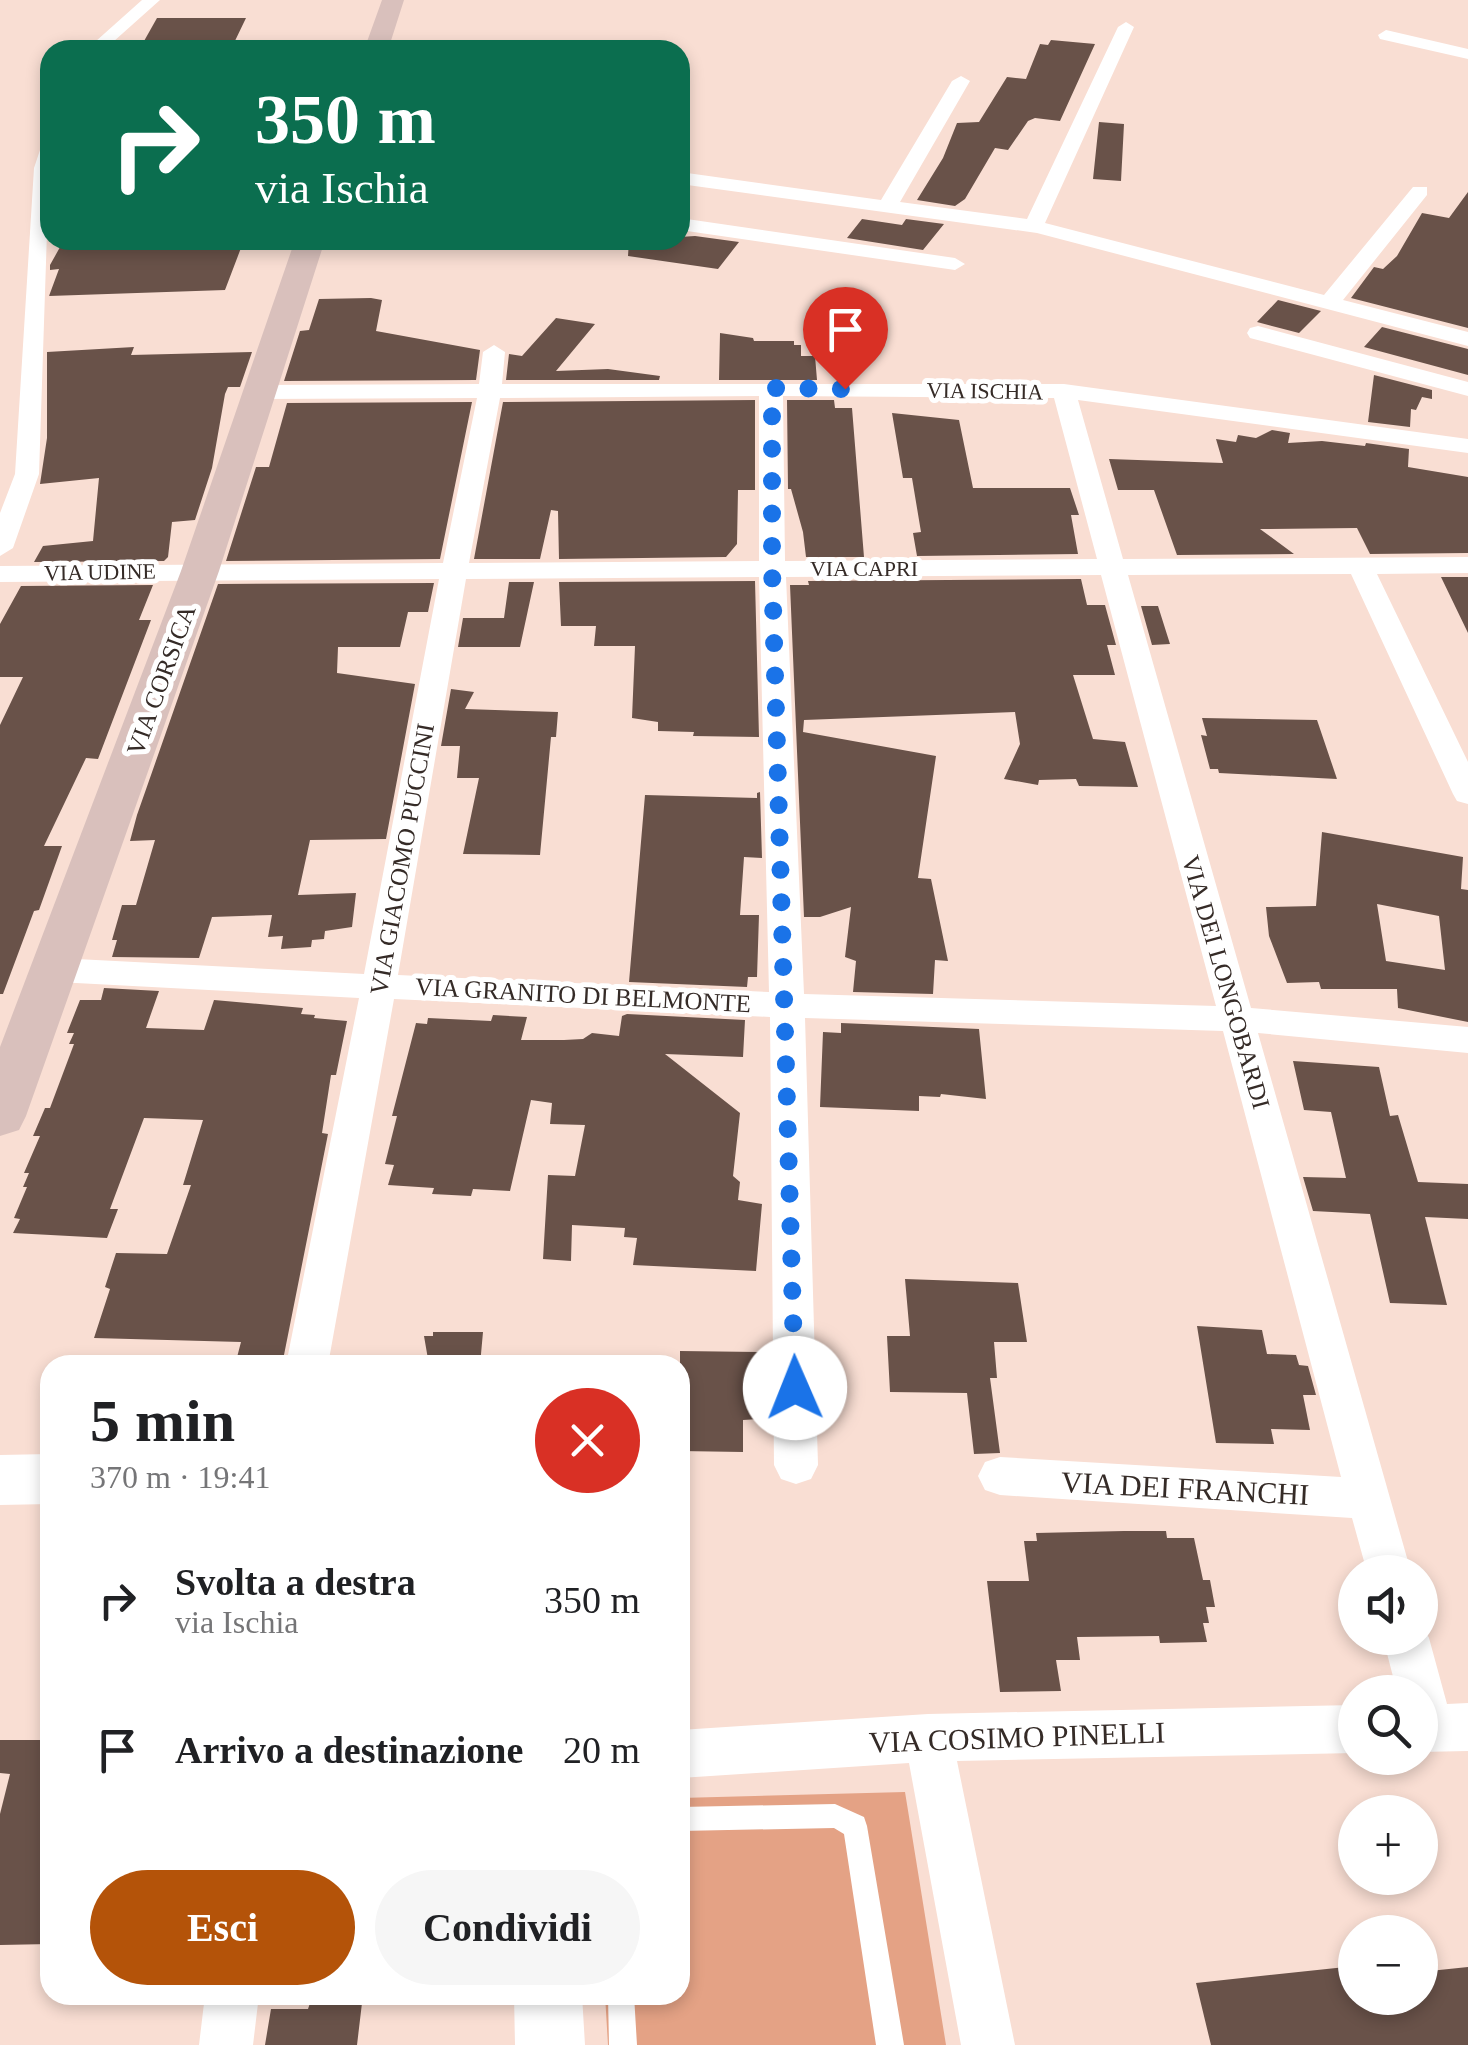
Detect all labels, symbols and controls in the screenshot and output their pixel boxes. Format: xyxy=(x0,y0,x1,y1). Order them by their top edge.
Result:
icon: right xyxy=(90,80,220,210)
text: 350 m xyxy=(255,81,436,158)
text: via Ischia xyxy=(255,163,429,213)
pin xyxy=(803,287,888,390)
icon: arrive xyxy=(818,302,873,357)
street label: VIA ISCHIA xyxy=(926,377,1044,405)
street label: VIA CAPRI xyxy=(810,556,918,581)
street label: VIA UDINE xyxy=(44,559,156,585)
street label: VIA CORSICA xyxy=(121,601,201,759)
street label: VIA GIACOMO PUCCINI xyxy=(365,721,439,997)
street label: VIA DEI LONGOBARDI xyxy=(1177,852,1275,1112)
street label: VIA GRANITO DI BELMONTE xyxy=(414,973,752,1017)
position arrow xyxy=(743,1336,847,1440)
text: 5 min xyxy=(90,1388,235,1454)
button: close xyxy=(535,1388,640,1493)
text: 370 m · 19:41 xyxy=(90,1459,270,1495)
street label: VIA DEI FRANCHI xyxy=(1060,1465,1310,1511)
map controls xyxy=(1338,1555,1438,2015)
button: sound xyxy=(1338,1555,1438,1655)
text: Svolta a destra xyxy=(175,1561,416,1603)
icon: right xyxy=(90,1573,145,1628)
text: 350 m xyxy=(544,1579,640,1621)
text: via Ischia xyxy=(175,1604,299,1640)
button: search xyxy=(1338,1675,1438,1775)
street label: VIA COSIMO PINELLI xyxy=(868,1715,1166,1759)
icon: arrive xyxy=(90,1723,145,1778)
text: Arrivo a destinazione xyxy=(175,1729,523,1771)
text: 20 m xyxy=(563,1729,640,1771)
button: + xyxy=(1338,1795,1438,1895)
button: Esci xyxy=(90,1870,355,1985)
button: Condividi xyxy=(375,1870,640,1985)
button: − xyxy=(1338,1915,1438,2015)

